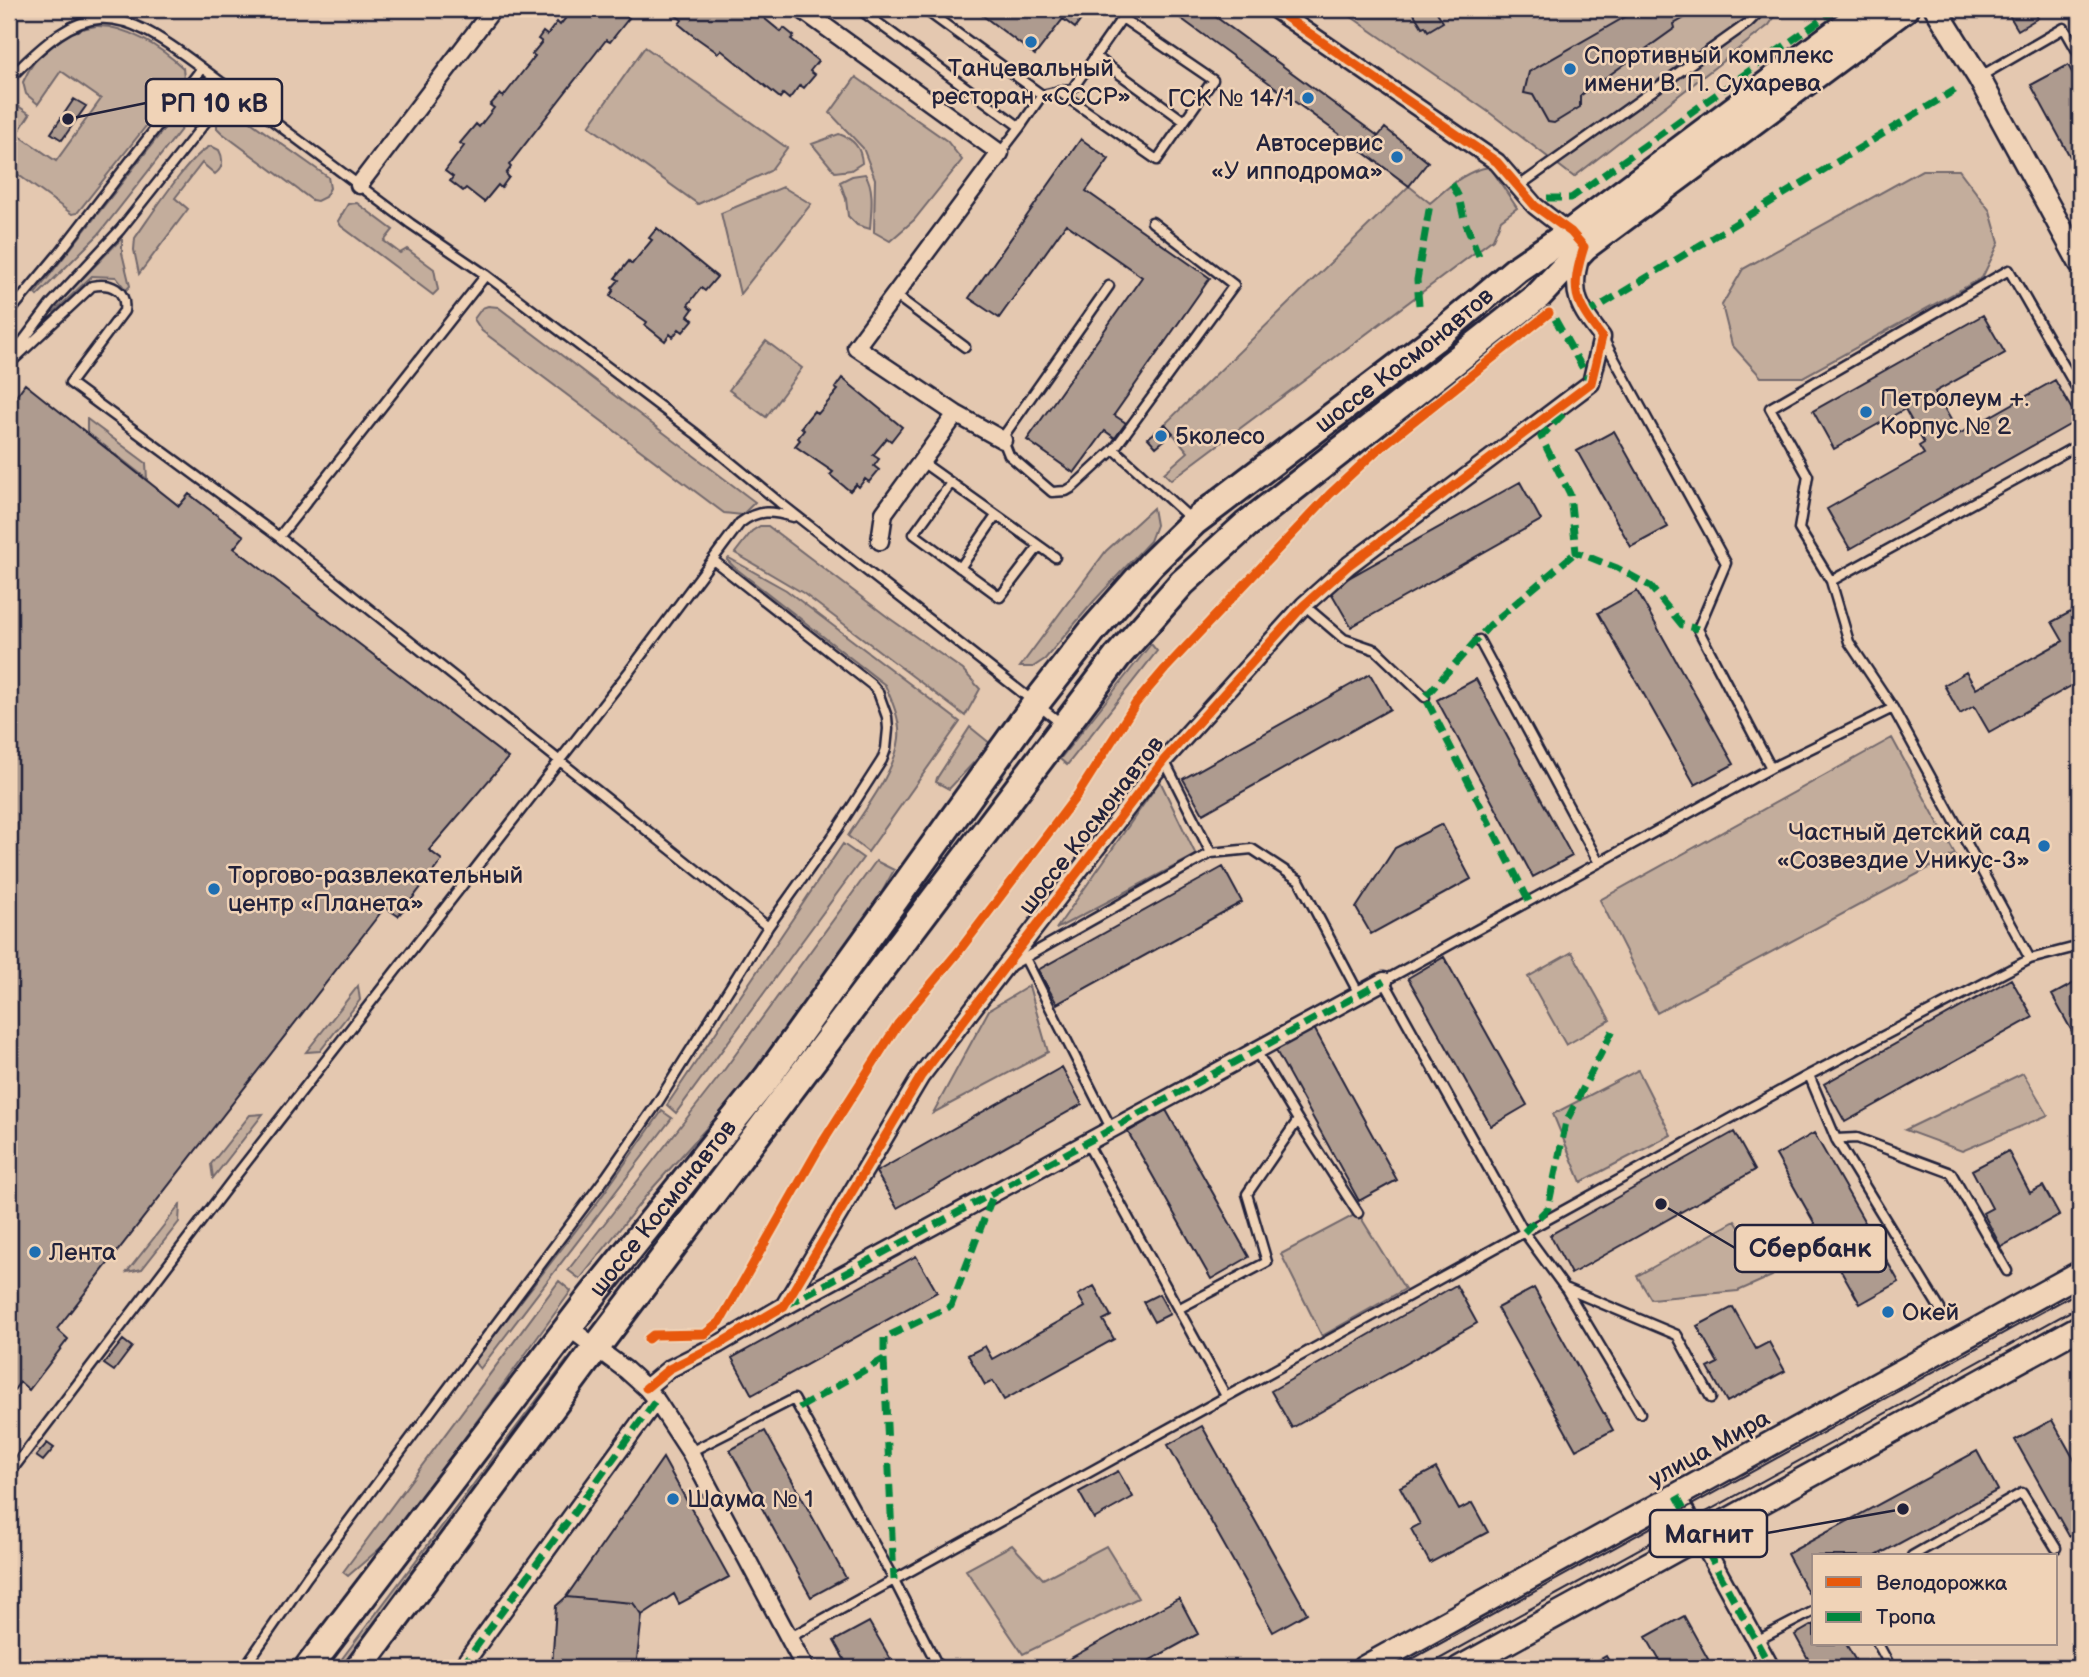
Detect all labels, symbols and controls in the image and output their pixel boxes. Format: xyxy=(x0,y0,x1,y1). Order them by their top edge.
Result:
marker: Танцевальный ресторан «СССР» xyxy=(1023,34,1039,50)
place label: Спортивный комплекс имени В. П. Сухарева xyxy=(1584,41,1834,98)
place label: Танцевальный ресторан «СССР» xyxy=(931,54,1131,111)
marker: Спортивный комплекс имени В. П. Сухарева xyxy=(1562,61,1578,77)
callout: РП 10 кВ xyxy=(146,79,282,126)
place label: ГСК № 14/1 xyxy=(1168,84,1294,113)
text: РП 10 кВ xyxy=(160,89,268,120)
marker: ГСК № 14/1 xyxy=(1300,90,1316,106)
place label: Автосервис «У ипподрома» xyxy=(1211,129,1383,186)
marker: Автосервис «У ипподрома» xyxy=(1389,149,1405,165)
street label: шоссе Космонавтов xyxy=(1310,281,1500,439)
place label: Петролеум +. Корпус № 2 xyxy=(1880,384,2029,441)
marker: Петролеум +. Корпус № 2 xyxy=(1858,404,1874,420)
place label: 5колесо xyxy=(1175,422,1265,451)
marker: 5колесо xyxy=(1153,428,1169,444)
street label: шоссе Космонавтов xyxy=(1013,730,1170,920)
place label: Частный детский сад «Созвездие Уникус-3» xyxy=(1777,818,2030,875)
marker: Частный детский сад «Созвездие Уникус-3» xyxy=(2036,838,2052,854)
place label: Торгово-развлекательный центр «Планета» xyxy=(228,861,523,918)
marker: Торгово-развлекательный центр «Планета» xyxy=(206,881,222,897)
street label: шоссе Космонавтов xyxy=(583,1113,743,1303)
callout: Сбербанк xyxy=(1735,1225,1886,1272)
text: Сбербанк xyxy=(1749,1234,1872,1265)
place label: Лента xyxy=(48,1238,116,1267)
marker: Лента xyxy=(27,1244,43,1260)
place label: Окей xyxy=(1902,1298,1959,1327)
marker: Окей xyxy=(1880,1304,1896,1320)
street label: улица Мира xyxy=(1644,1403,1775,1494)
place label: Шаума № 1 xyxy=(687,1485,813,1514)
marker: Шаума № 1 xyxy=(665,1491,681,1507)
callout: Магнит xyxy=(1650,1510,1767,1557)
text: Магнит xyxy=(1664,1520,1754,1551)
legend xyxy=(1812,1554,2058,1646)
text: Велодорожка xyxy=(1876,1571,2008,1596)
text: Тропа xyxy=(1876,1605,1936,1630)

